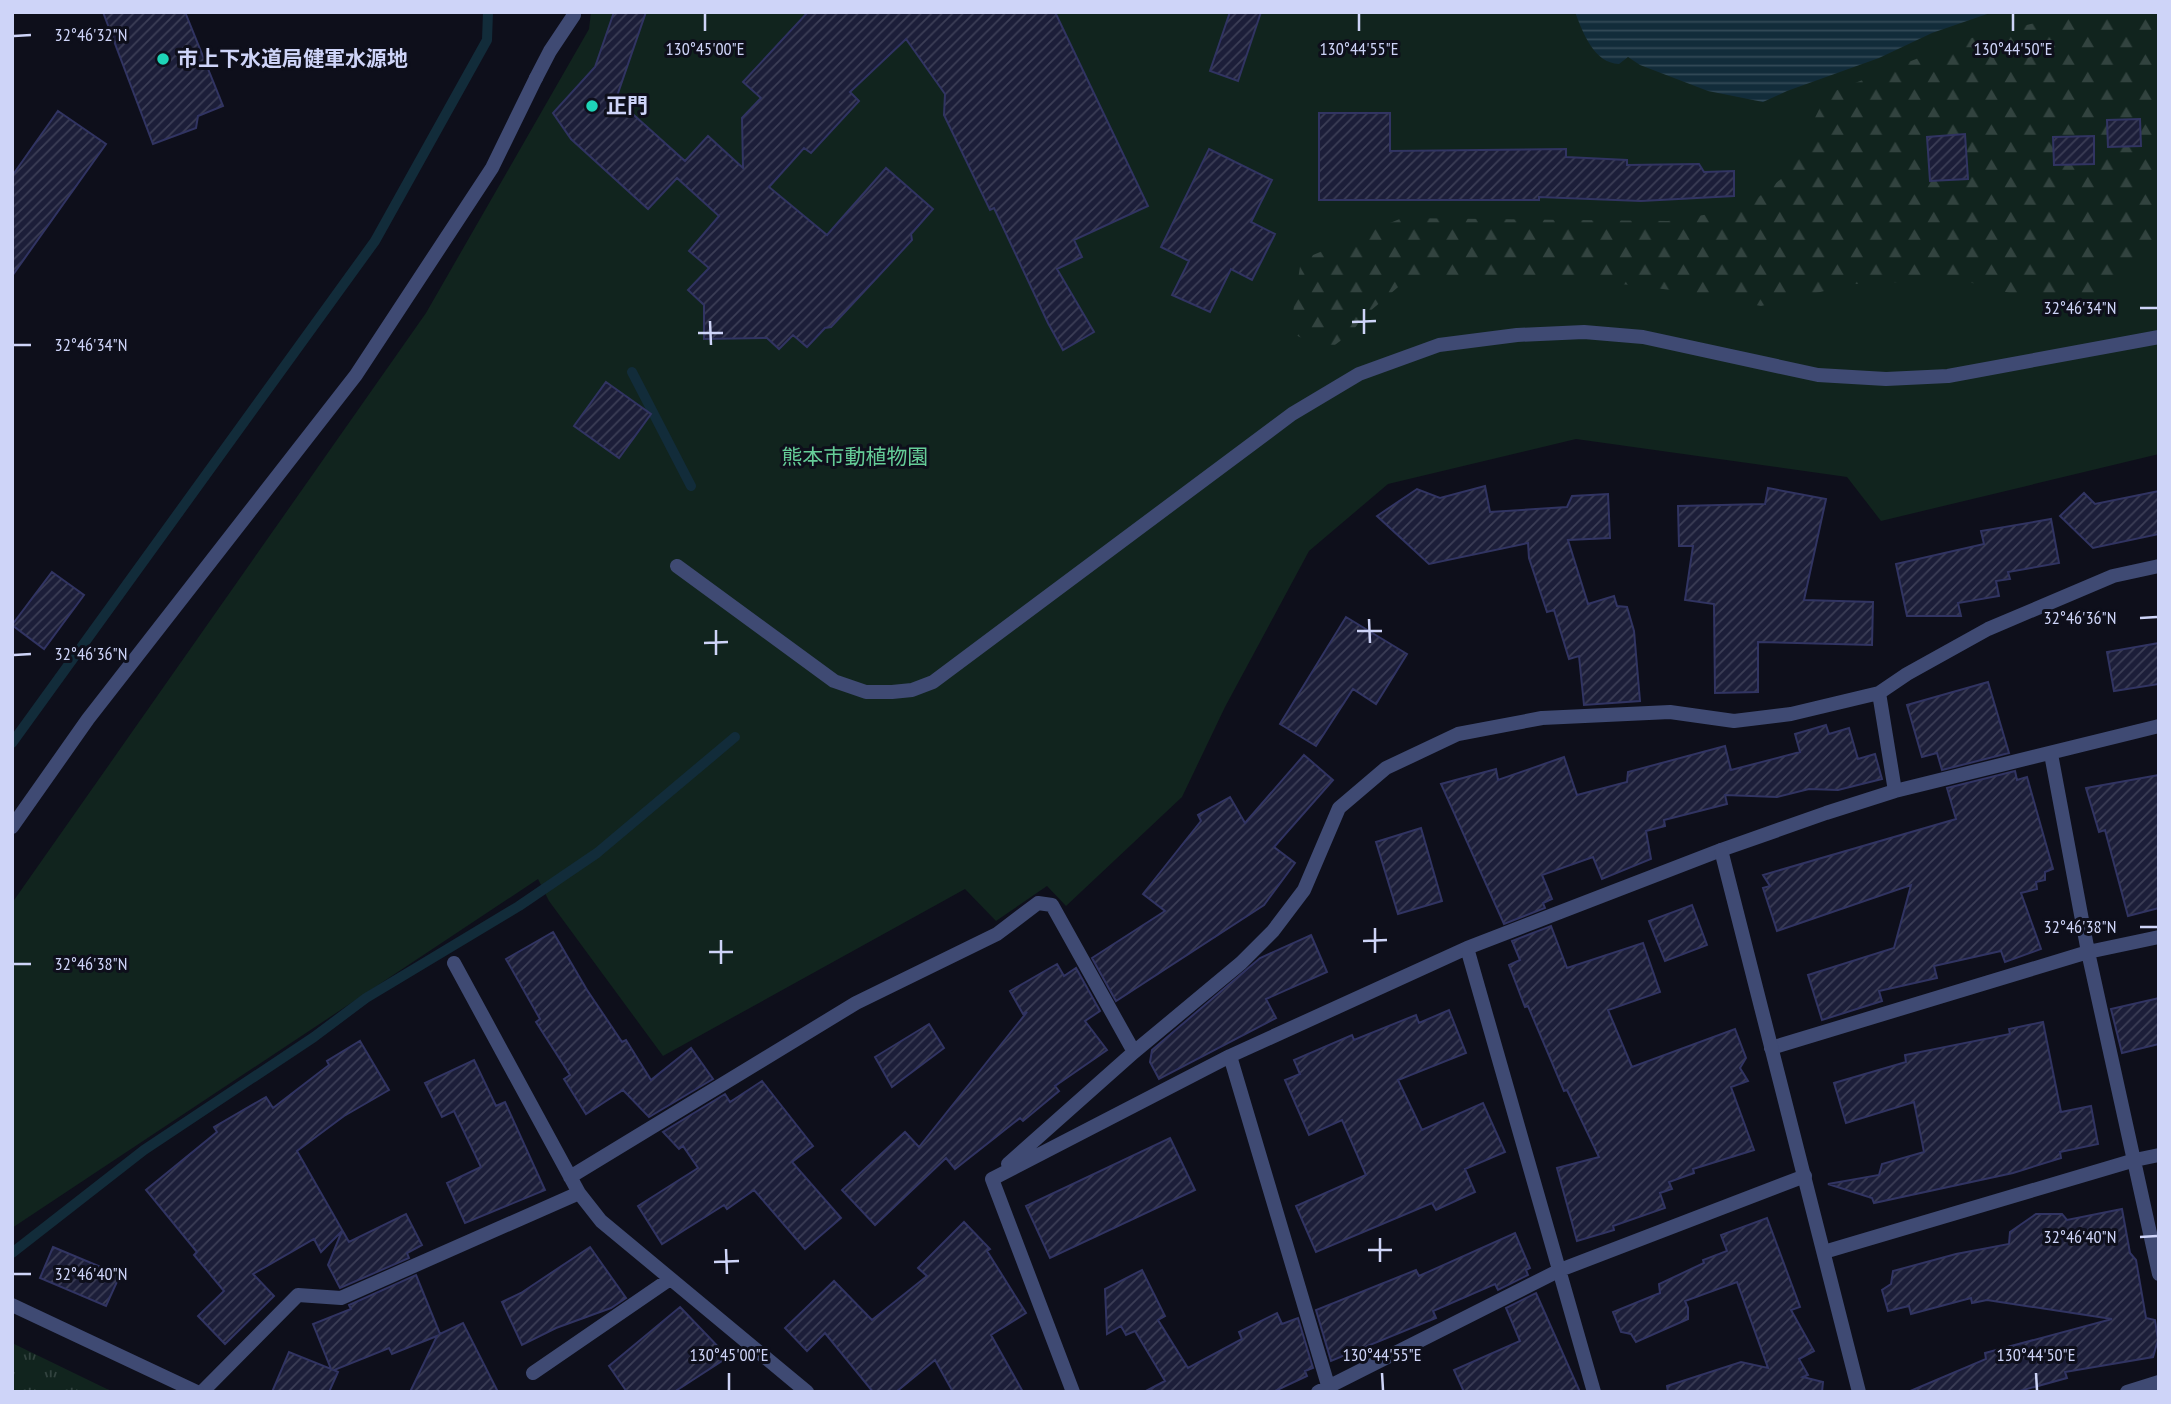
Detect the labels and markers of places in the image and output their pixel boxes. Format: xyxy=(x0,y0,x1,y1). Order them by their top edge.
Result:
place label: 市上下水道局健軍水源地 xyxy=(177,45,408,72)
marker: 市上下水道局健軍水源地 xyxy=(155,51,171,67)
place label: 正門 xyxy=(606,92,648,119)
marker: 正門 xyxy=(584,98,600,114)

